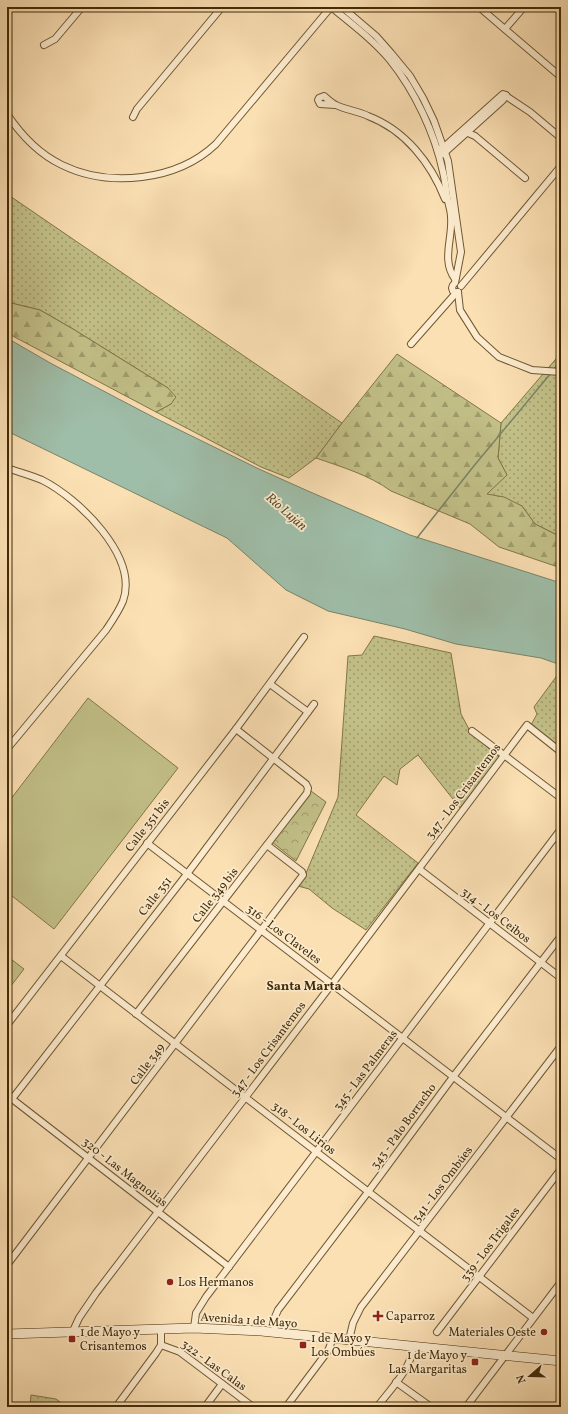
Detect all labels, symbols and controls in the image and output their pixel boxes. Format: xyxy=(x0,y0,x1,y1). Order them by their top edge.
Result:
water label: Río Luján xyxy=(261,490,310,536)
street label: 347 - Los Crisantemos xyxy=(423,741,505,843)
street label: Calle 351 bis xyxy=(122,796,174,856)
street label: Calle 349 bis xyxy=(189,865,242,927)
street label: Calle 351 xyxy=(135,874,176,920)
street label: 314 - Los Ceibos xyxy=(457,884,533,947)
street label: 316 - Los Claveles xyxy=(243,901,324,968)
district label: Santa Marta xyxy=(266,978,342,996)
street label: 347 - Los Crisantemos xyxy=(228,999,310,1101)
street label: 345 - Las Palmeras xyxy=(330,1027,401,1114)
street label: Calle 349 xyxy=(127,1041,169,1089)
street label: 343 - Palo Borracho xyxy=(367,1081,440,1173)
street label: 318 - Los Lirios xyxy=(268,1099,339,1159)
street label: 320 - Las Magnolias xyxy=(78,1134,170,1211)
street label: 341 - Los Ombúes xyxy=(409,1143,477,1226)
street label: 339 - Los Trigales xyxy=(457,1204,524,1285)
place label: Los Hermanos xyxy=(178,1275,254,1291)
marker: Los Hermanos xyxy=(165,1277,175,1287)
place label: Caparroz xyxy=(386,1309,435,1325)
street label: Avenida 1 de Mayo xyxy=(200,1310,298,1332)
marker: Caparroz xyxy=(373,1311,383,1321)
place label: 1 de Mayo y Crisantemos xyxy=(80,1325,147,1355)
place label: Materiales Oeste xyxy=(448,1325,536,1341)
marker: Materiales Oeste xyxy=(539,1327,549,1337)
place label: 1 de Mayo y Los Ombúes xyxy=(311,1331,375,1361)
marker: 1 de Mayo y Crisantemos xyxy=(67,1334,77,1344)
street label: 322 - Las Calas xyxy=(178,1337,249,1395)
marker: 1 de Mayo y Los Ombúes xyxy=(298,1340,308,1350)
place label: 1 de Mayo y Las Margaritas xyxy=(389,1348,467,1378)
north arrow xyxy=(510,1356,550,1396)
marker: 1 de Mayo y Las Margaritas xyxy=(470,1357,480,1367)
text: N xyxy=(514,1373,530,1385)

